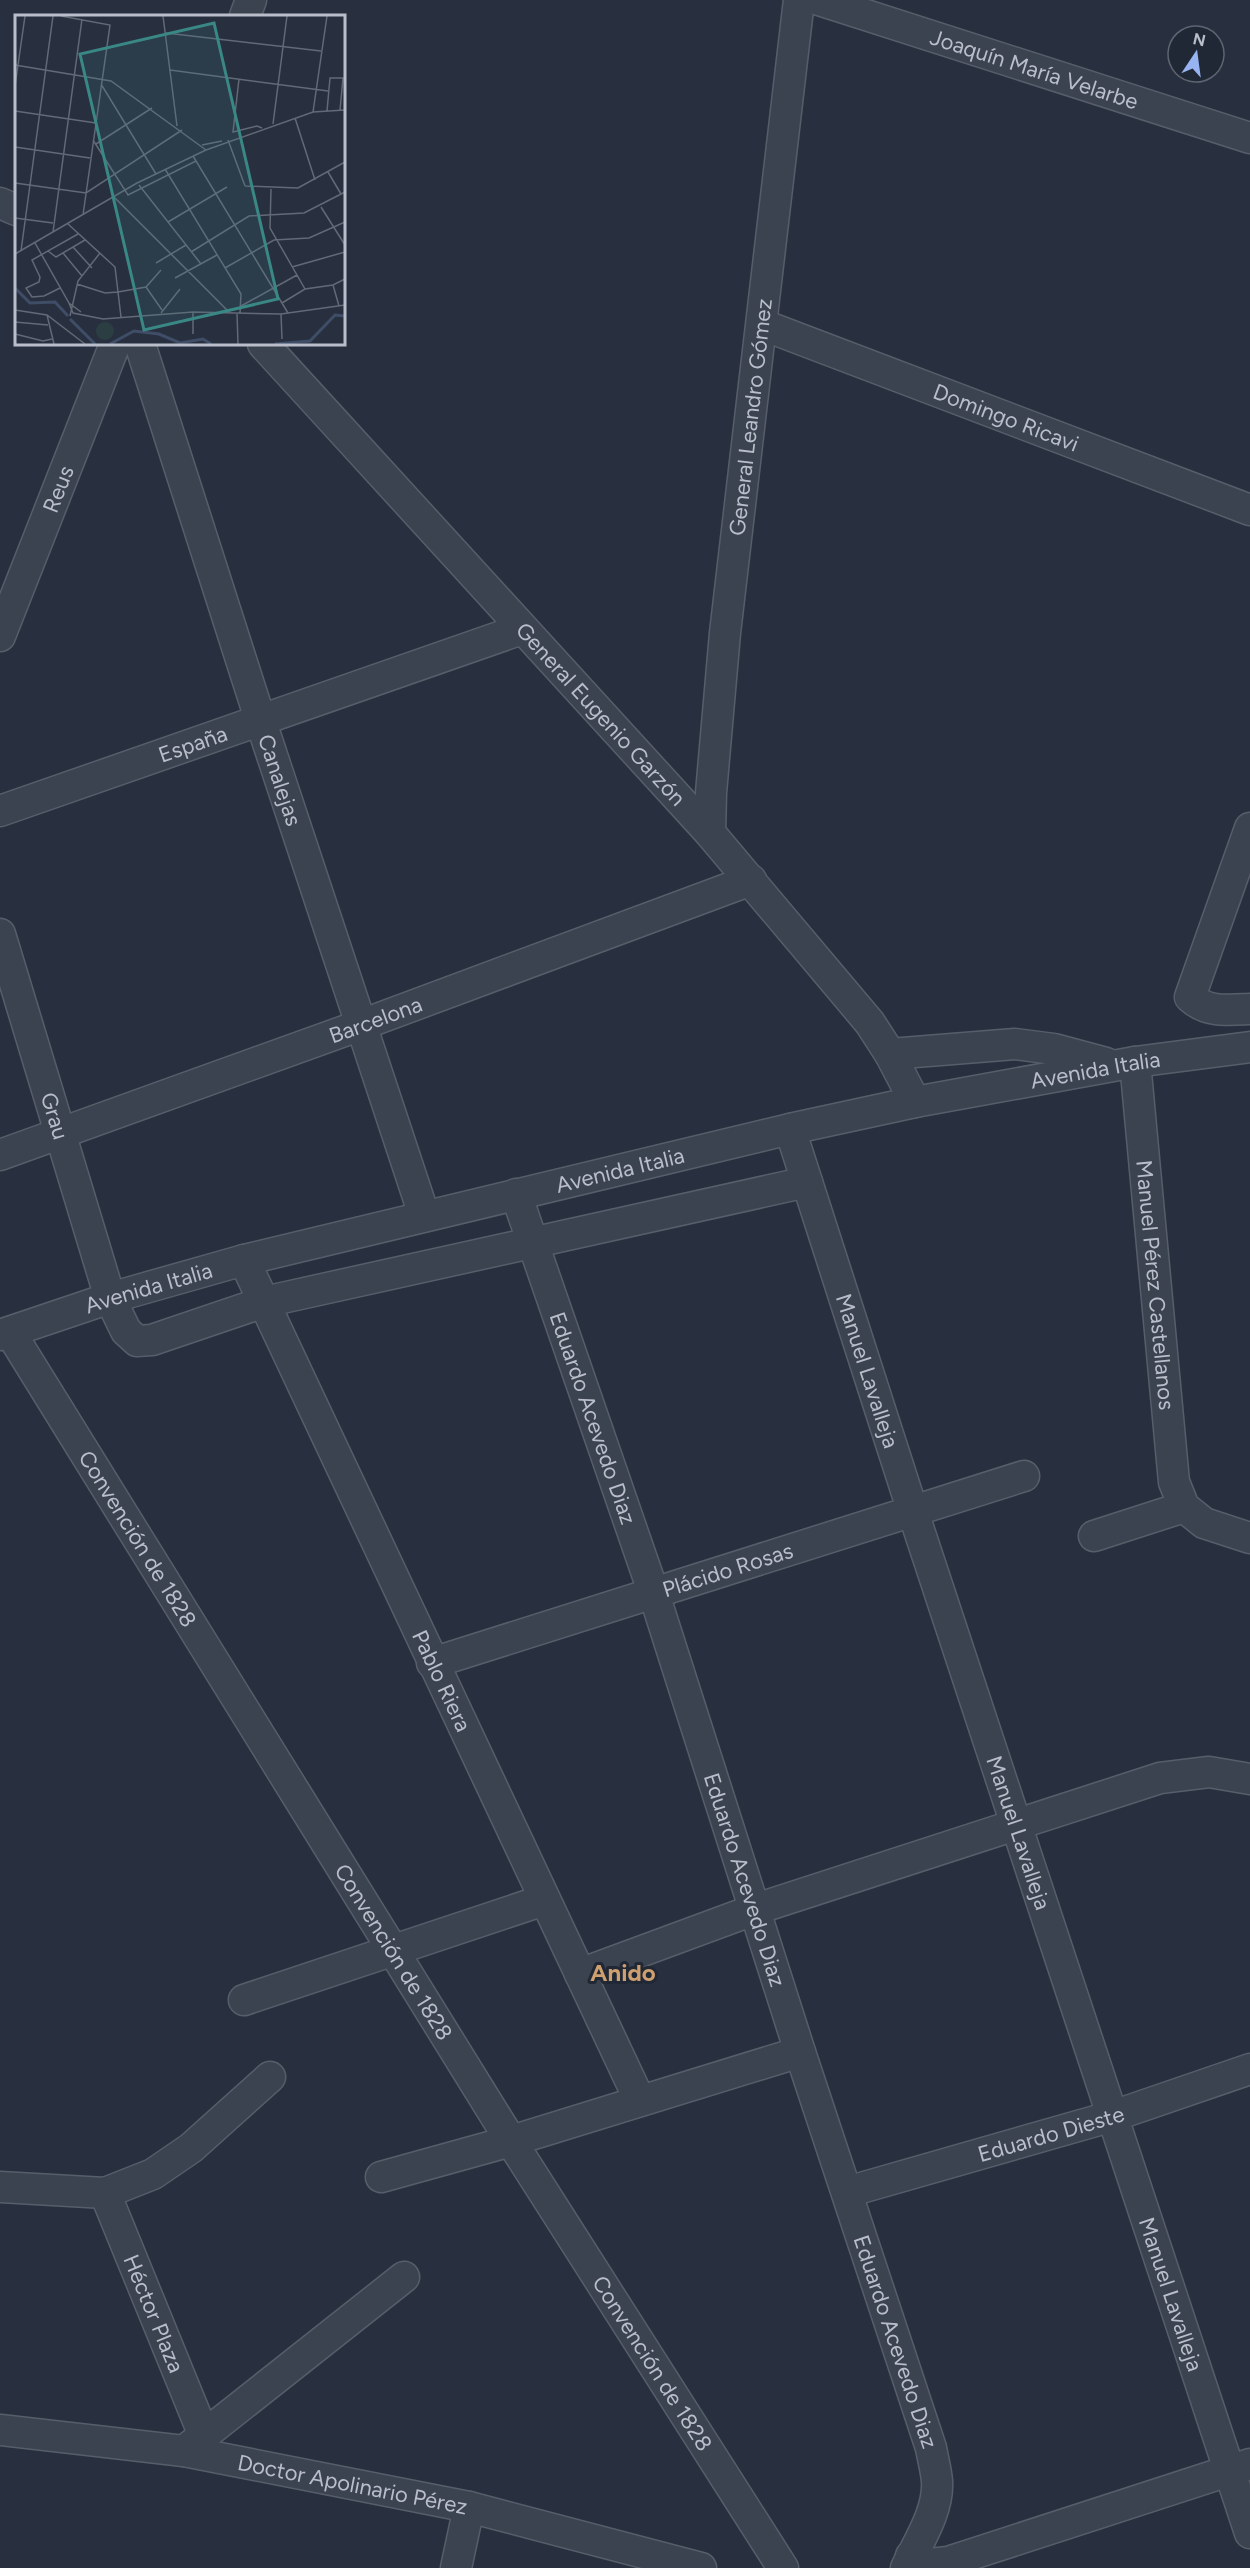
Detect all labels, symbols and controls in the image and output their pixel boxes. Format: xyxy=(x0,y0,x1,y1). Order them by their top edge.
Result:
inset map xyxy=(15,15,345,345)
street label: Joaquín María Velarbe xyxy=(927,23,1142,115)
north arrow xyxy=(1166,24,1226,84)
text: N xyxy=(1191,29,1207,51)
street label: General Leandro Gómez xyxy=(723,297,778,537)
street label: Domingo Ricavi xyxy=(929,377,1083,457)
street label: Reus xyxy=(36,462,79,516)
street label: General Eugenio Garzón xyxy=(510,616,692,811)
street label: España xyxy=(155,719,231,768)
street label: Canalejas xyxy=(252,731,308,829)
street label: Barcelona xyxy=(325,990,426,1049)
street label: Avenida Italia xyxy=(1028,1045,1162,1094)
street label: Grau xyxy=(35,1089,75,1143)
street label: Avenida Italia xyxy=(553,1141,687,1198)
street label: Manuel Pérez Castellanos xyxy=(1131,1159,1181,1411)
street label: Avenida Italia xyxy=(81,1256,215,1319)
street label: Manuel Lavalleja xyxy=(830,1290,905,1451)
street label: Eduardo Acevedo Diaz xyxy=(544,1308,642,1528)
street label: Convención de 1828 xyxy=(73,1445,203,1632)
street label: Plácido Rosas xyxy=(659,1536,796,1603)
street label: Pablo Riera xyxy=(407,1626,478,1736)
street label: Manuel Lavalleja xyxy=(981,1752,1057,1913)
street label: Eduardo Acevedo Diaz xyxy=(698,1769,792,1990)
street label: Convención de 1828 xyxy=(329,1859,459,2045)
district label: Anido xyxy=(590,1958,656,1987)
street label: Eduardo Dieste xyxy=(975,2100,1128,2167)
street label: Manuel Lavalleja xyxy=(1133,2214,1209,2375)
street label: Eduardo Acevedo Diaz xyxy=(848,2232,944,2452)
street label: Héctor Plaza xyxy=(118,2250,190,2376)
street label: Convención de 1828 xyxy=(587,2271,718,2456)
street label: Doctor Apolinario Pérez xyxy=(235,2448,470,2520)

